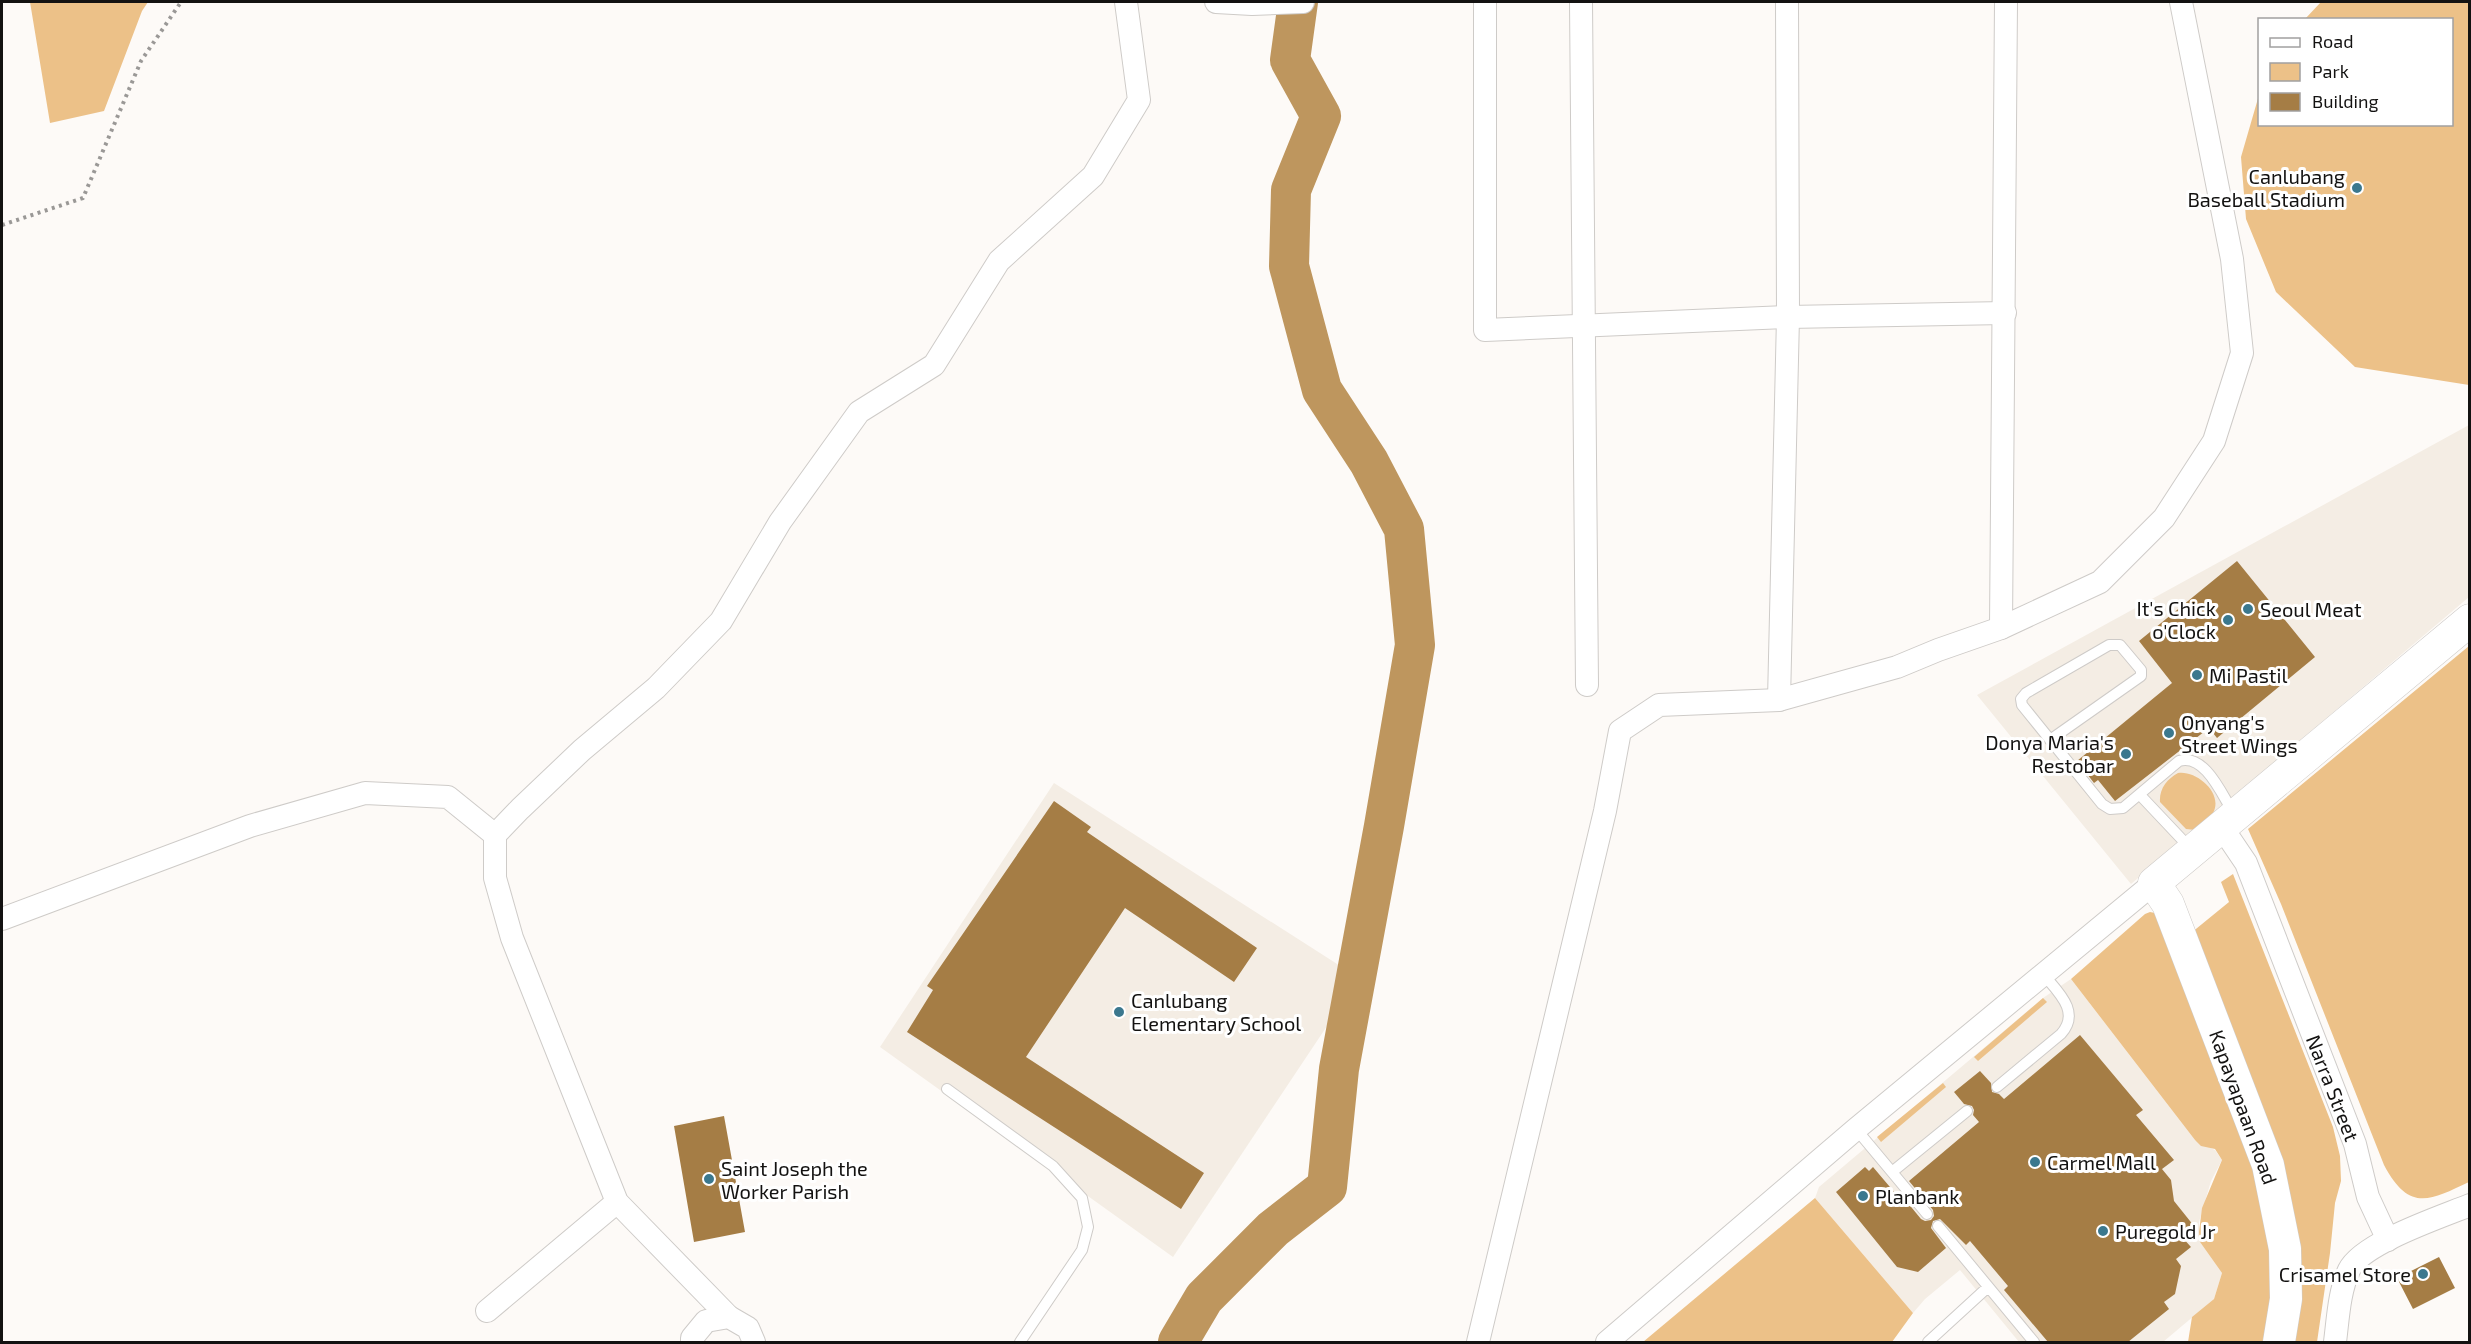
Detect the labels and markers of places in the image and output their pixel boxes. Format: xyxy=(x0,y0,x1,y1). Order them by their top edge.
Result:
place label: Canlubang Baseball Stadium xyxy=(2187,164,2345,211)
marker: Canlubang Baseball Stadium xyxy=(2350,181,2364,195)
place label: It's Chick o'Clock xyxy=(2136,596,2216,643)
place label: Seoul Meat xyxy=(2260,597,2362,621)
marker: Seoul Meat xyxy=(2241,602,2255,616)
marker: It's Chick o'Clock xyxy=(2221,613,2235,627)
place label: Mi Pastil xyxy=(2209,663,2287,687)
marker: Mi Pastil xyxy=(2190,668,2204,682)
place label: Onyang's Street Wings xyxy=(2181,710,2298,757)
marker: Onyang's Street Wings xyxy=(2162,726,2176,740)
place label: Donya Maria's Restobar xyxy=(1985,730,2114,777)
marker: Donya Maria's Restobar xyxy=(2119,747,2133,761)
place label: Canlubang Elementary School xyxy=(1131,988,1301,1035)
marker: Canlubang Elementary School xyxy=(1112,1005,1126,1019)
place label: Carmel Mall xyxy=(2047,1150,2156,1174)
marker: Carmel Mall xyxy=(2028,1155,2042,1169)
place label: Saint Joseph the Worker Parish xyxy=(721,1156,868,1203)
marker: Saint Joseph the Worker Parish xyxy=(702,1172,716,1186)
place label: Planbank xyxy=(1875,1184,1960,1208)
marker: Planbank xyxy=(1856,1189,1870,1203)
place label: Puregold Jr xyxy=(2115,1219,2215,1243)
marker: Puregold Jr xyxy=(2096,1224,2110,1238)
place label: Crisamel Store xyxy=(2279,1262,2411,1286)
marker: Crisamel Store xyxy=(2416,1267,2430,1281)

